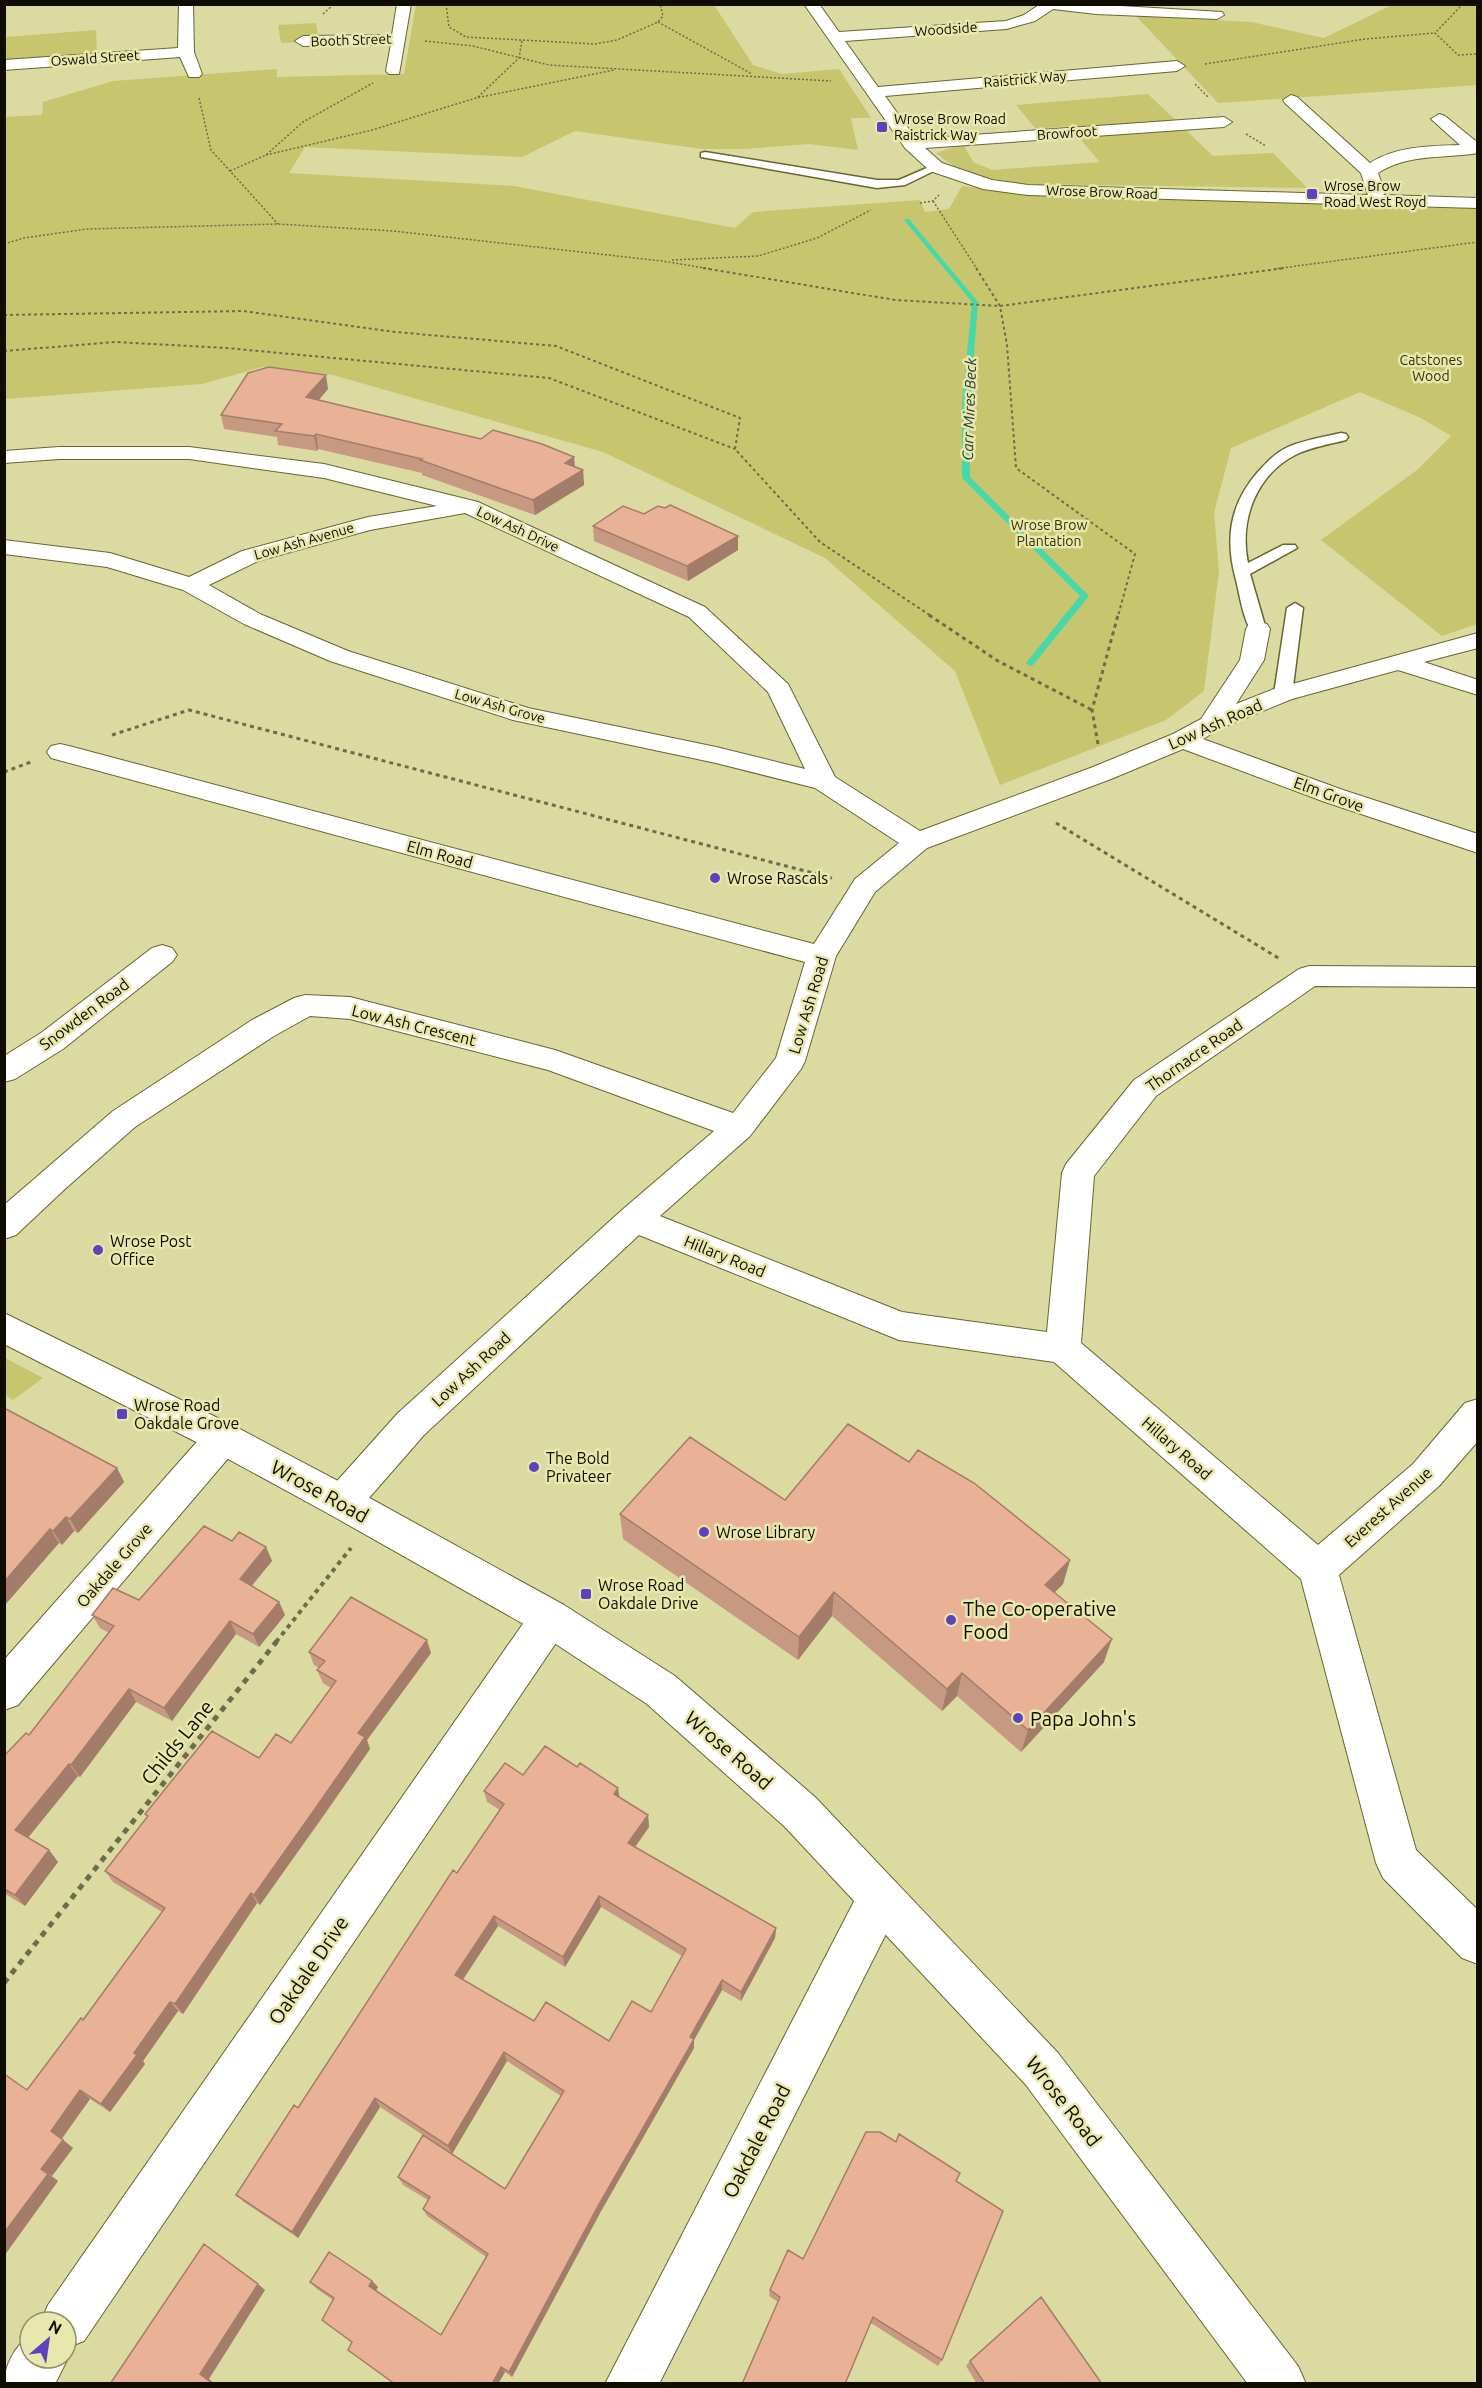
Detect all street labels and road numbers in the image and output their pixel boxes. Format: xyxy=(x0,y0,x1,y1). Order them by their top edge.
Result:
street label: Woodside xyxy=(914,19,978,39)
street label: Booth Street xyxy=(310,31,392,49)
street label: Oswald Street xyxy=(50,47,141,69)
street label: Raistrick Way xyxy=(983,67,1067,91)
street label: Browfoot xyxy=(1036,123,1098,143)
street label: Wrose Brow Road xyxy=(1046,182,1158,202)
street label: Low Ash Drive xyxy=(474,503,562,555)
street label: Low Ash Avenue xyxy=(252,519,356,563)
street label: Low Ash Grove xyxy=(453,685,547,727)
street label: Low Ash Road xyxy=(1165,695,1265,753)
street label: Elm Grove xyxy=(1292,773,1366,815)
street label: Elm Road xyxy=(405,837,475,871)
street label: Low Ash Road xyxy=(785,954,831,1056)
street label: Snowden Road xyxy=(36,975,132,1053)
street label: Low Ash Crescent xyxy=(350,1001,479,1049)
street label: Thornacre Road xyxy=(1142,1015,1246,1095)
street label: Hillary Road xyxy=(682,1231,768,1281)
street label: Low Ash Road xyxy=(428,1328,514,1410)
street label: Hillary Road xyxy=(1139,1413,1215,1483)
street label: Wrose Road xyxy=(267,1455,373,1527)
street label: Everest Avenue xyxy=(1341,1463,1435,1551)
street label: Oakdale Grove xyxy=(73,1519,155,1611)
street label: Childs Lane xyxy=(136,1695,218,1789)
street label: Wrose Road xyxy=(681,1706,777,1794)
street label: Oakdale Drive xyxy=(263,1911,353,2029)
street label: Wrose Road xyxy=(1022,2051,1106,2151)
street label: Oakdale Road xyxy=(717,2080,795,2202)

